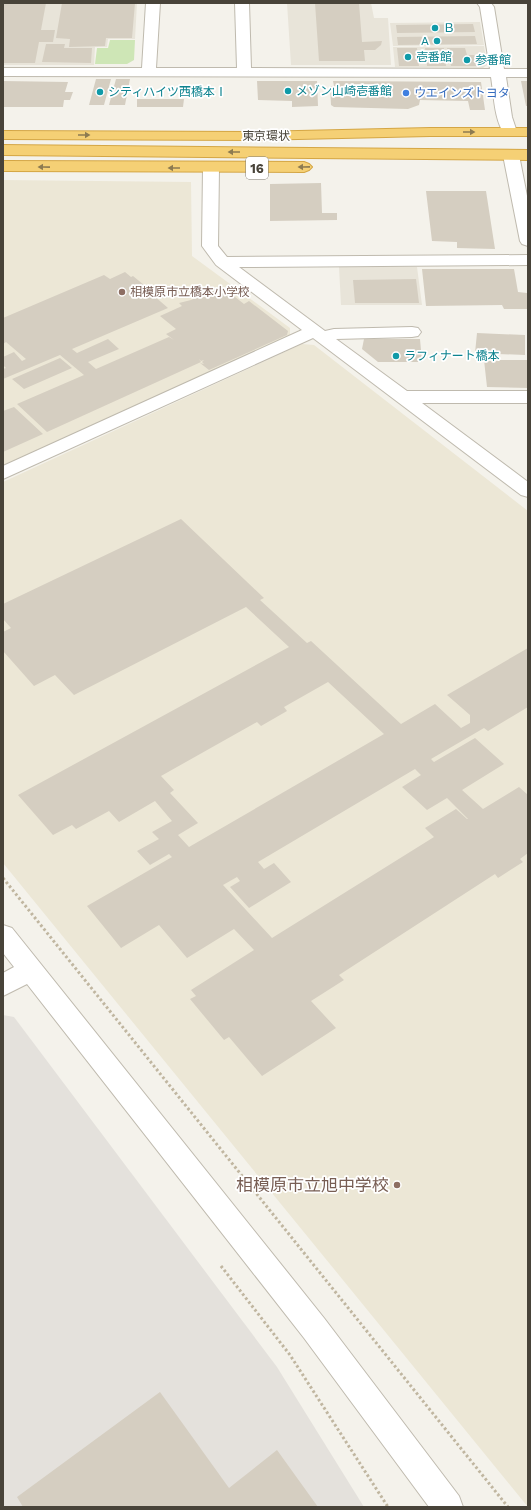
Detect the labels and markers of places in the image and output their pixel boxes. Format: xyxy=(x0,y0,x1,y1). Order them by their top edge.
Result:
place label: Ｂ xyxy=(443,21,455,35)
marker: Ｂ xyxy=(430,23,440,33)
place label: A xyxy=(421,34,429,48)
marker: A xyxy=(432,36,442,46)
place label: 壱番館 xyxy=(416,50,452,64)
marker: 壱番館 xyxy=(403,52,413,62)
place label: 参番館 xyxy=(475,53,511,67)
marker: 参番館 xyxy=(462,55,472,65)
place label: メゾン山崎壱番館 xyxy=(296,84,392,98)
place label: シティハイツ西橋本Ⅰ xyxy=(108,85,227,99)
marker: メゾン山崎壱番館 xyxy=(283,86,293,96)
place label: ウエインズトヨタ xyxy=(414,86,510,100)
marker: シティハイツ西橋本Ⅰ xyxy=(95,87,105,97)
marker: ウエインズトヨタ xyxy=(401,88,411,98)
place label: 相模原市立橋本小学校 xyxy=(130,285,250,299)
marker: 相模原市立橋本小学校 xyxy=(117,287,127,297)
place label: ラフィナート橋本 xyxy=(404,349,500,363)
marker: ラフィナート橋本 xyxy=(391,351,401,361)
place label: 相模原市立旭中学校 xyxy=(236,1175,389,1195)
marker: 相模原市立旭中学校 xyxy=(392,1180,402,1190)

